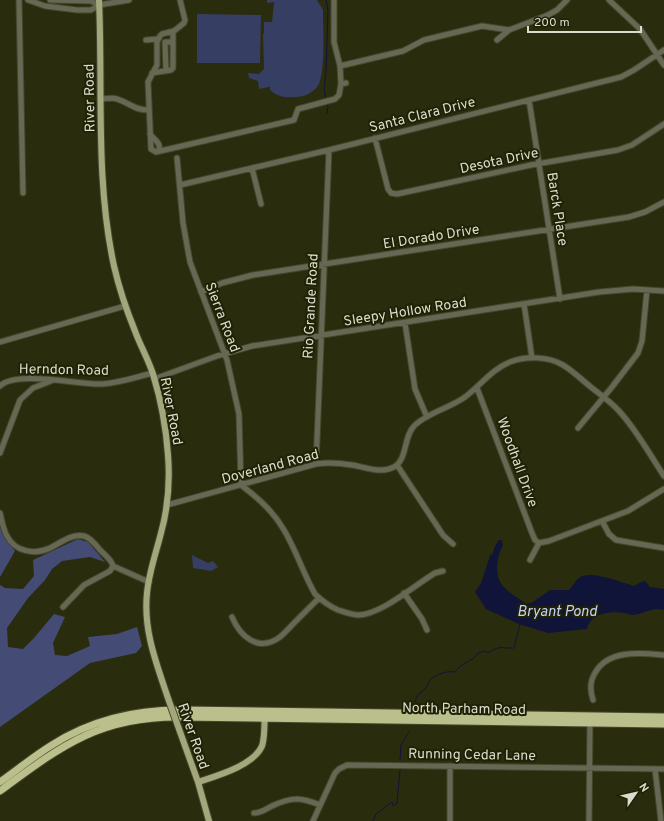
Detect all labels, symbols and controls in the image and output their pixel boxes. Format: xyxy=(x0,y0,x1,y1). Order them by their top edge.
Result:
scale bar xyxy=(528,8,641,34)
text: 200 m xyxy=(534,15,570,31)
street label: River Road xyxy=(81,63,100,133)
street label: Santa Clara Drive xyxy=(368,94,477,137)
street label: Desota Drive xyxy=(458,145,540,178)
street label: Barck Place xyxy=(542,171,571,247)
street label: El Dorado Drive xyxy=(382,221,481,253)
street label: Rio Grande Road xyxy=(300,253,323,359)
street label: Sierra Road xyxy=(201,280,243,355)
street label: Sleepy Hollow Road xyxy=(342,294,468,331)
street label: Herndon Road xyxy=(19,361,109,380)
street label: River Road xyxy=(156,376,185,447)
street label: Woodhall Drive xyxy=(492,415,541,510)
street label: Doverland Road xyxy=(220,446,321,489)
water label: Bryant Pond xyxy=(517,603,598,622)
street label: North Parham Road xyxy=(402,700,526,719)
street label: River Road xyxy=(173,701,212,772)
street label: Running Cedar Lane xyxy=(408,746,536,765)
north arrow xyxy=(616,773,656,813)
text: N xyxy=(635,781,651,795)

